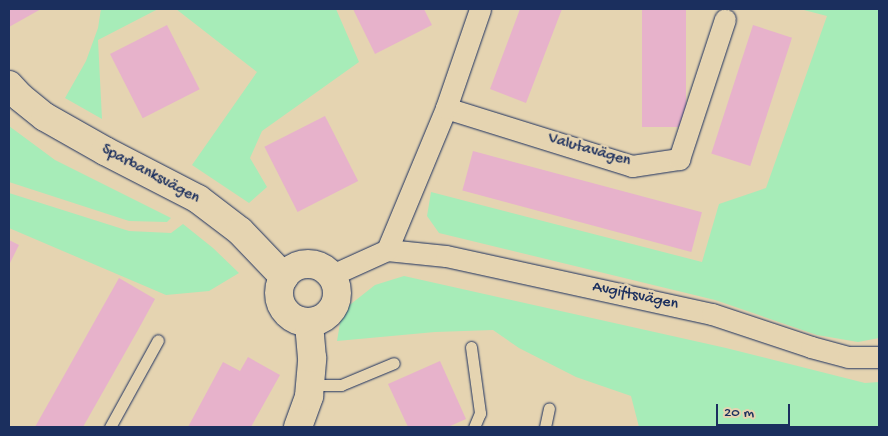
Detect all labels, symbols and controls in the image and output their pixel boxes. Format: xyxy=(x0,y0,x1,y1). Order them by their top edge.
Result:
street label: Valutavägen xyxy=(545,130,633,172)
street label: Sparbanksvägen xyxy=(98,141,202,209)
street label: Avgiftsvägen xyxy=(590,279,680,315)
scale bar xyxy=(718,394,792,426)
text: 20 m xyxy=(724,404,754,422)

